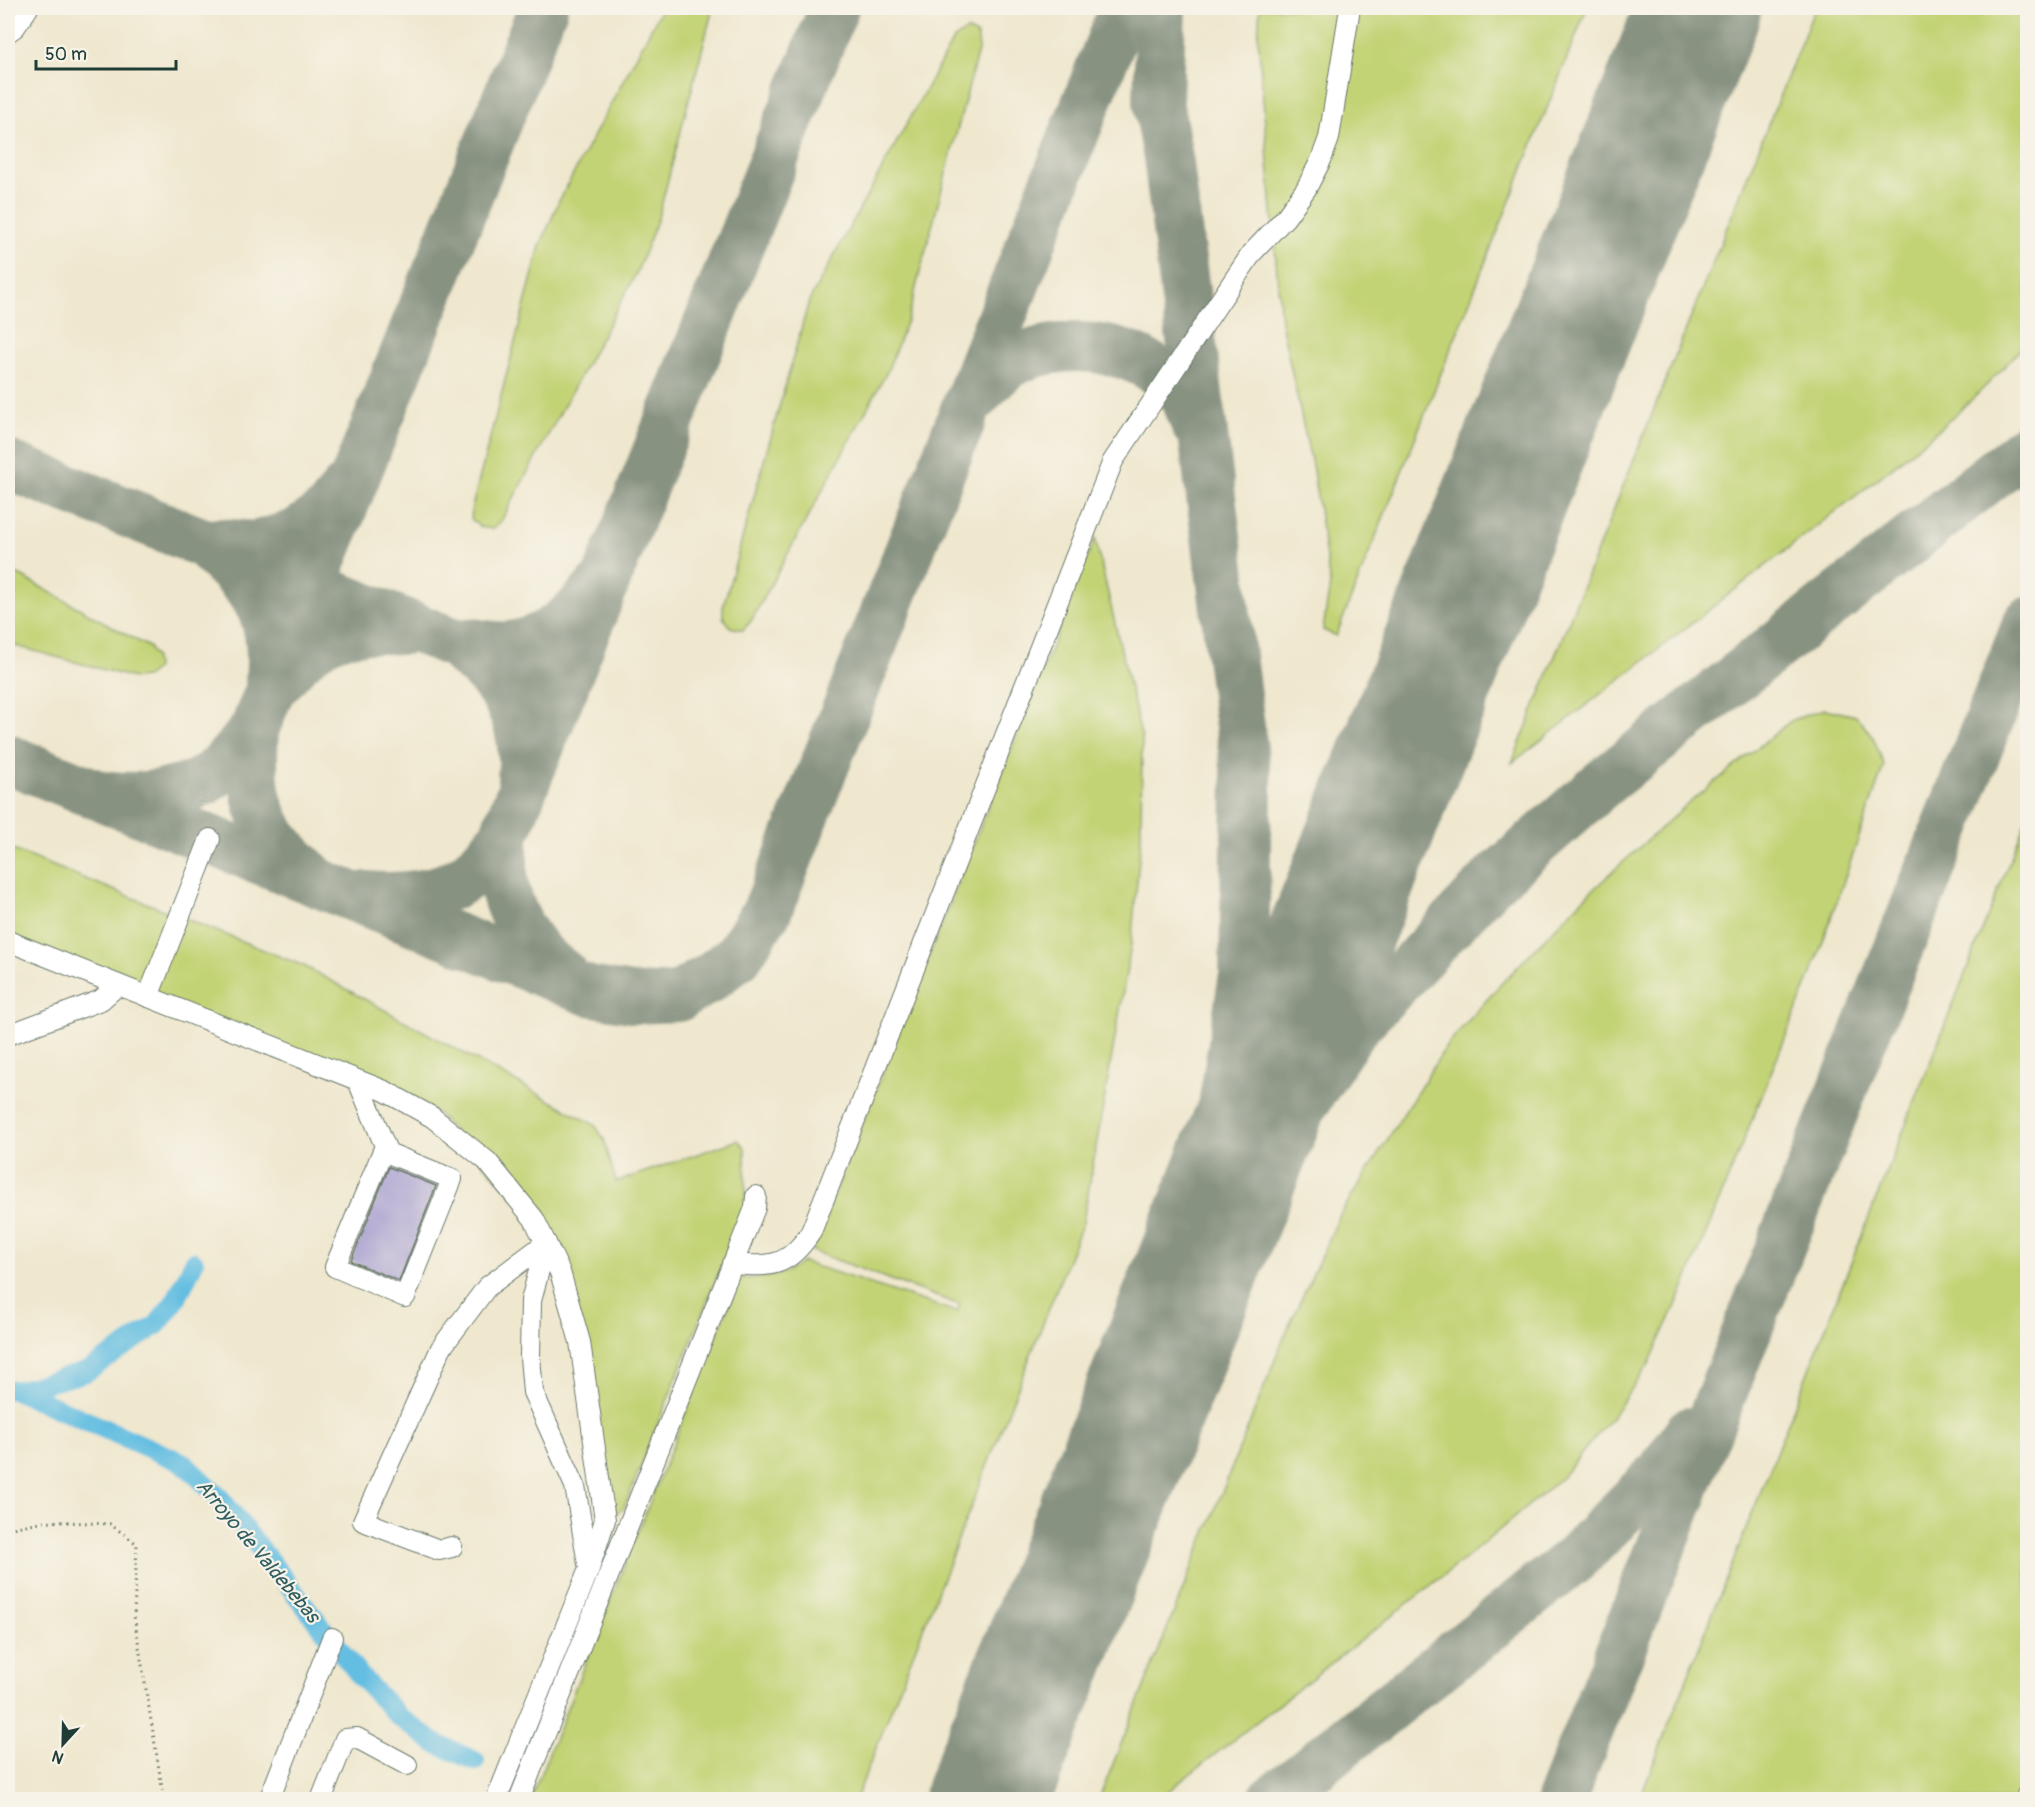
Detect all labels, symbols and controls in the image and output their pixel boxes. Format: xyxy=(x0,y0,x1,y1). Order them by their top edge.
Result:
scale bar xyxy=(36,33,176,71)
text: 50 m xyxy=(45,43,87,66)
water label: Arroyo de Valdebebas xyxy=(191,1474,326,1629)
north arrow xyxy=(33,1714,93,1774)
text: N xyxy=(49,1746,67,1768)

